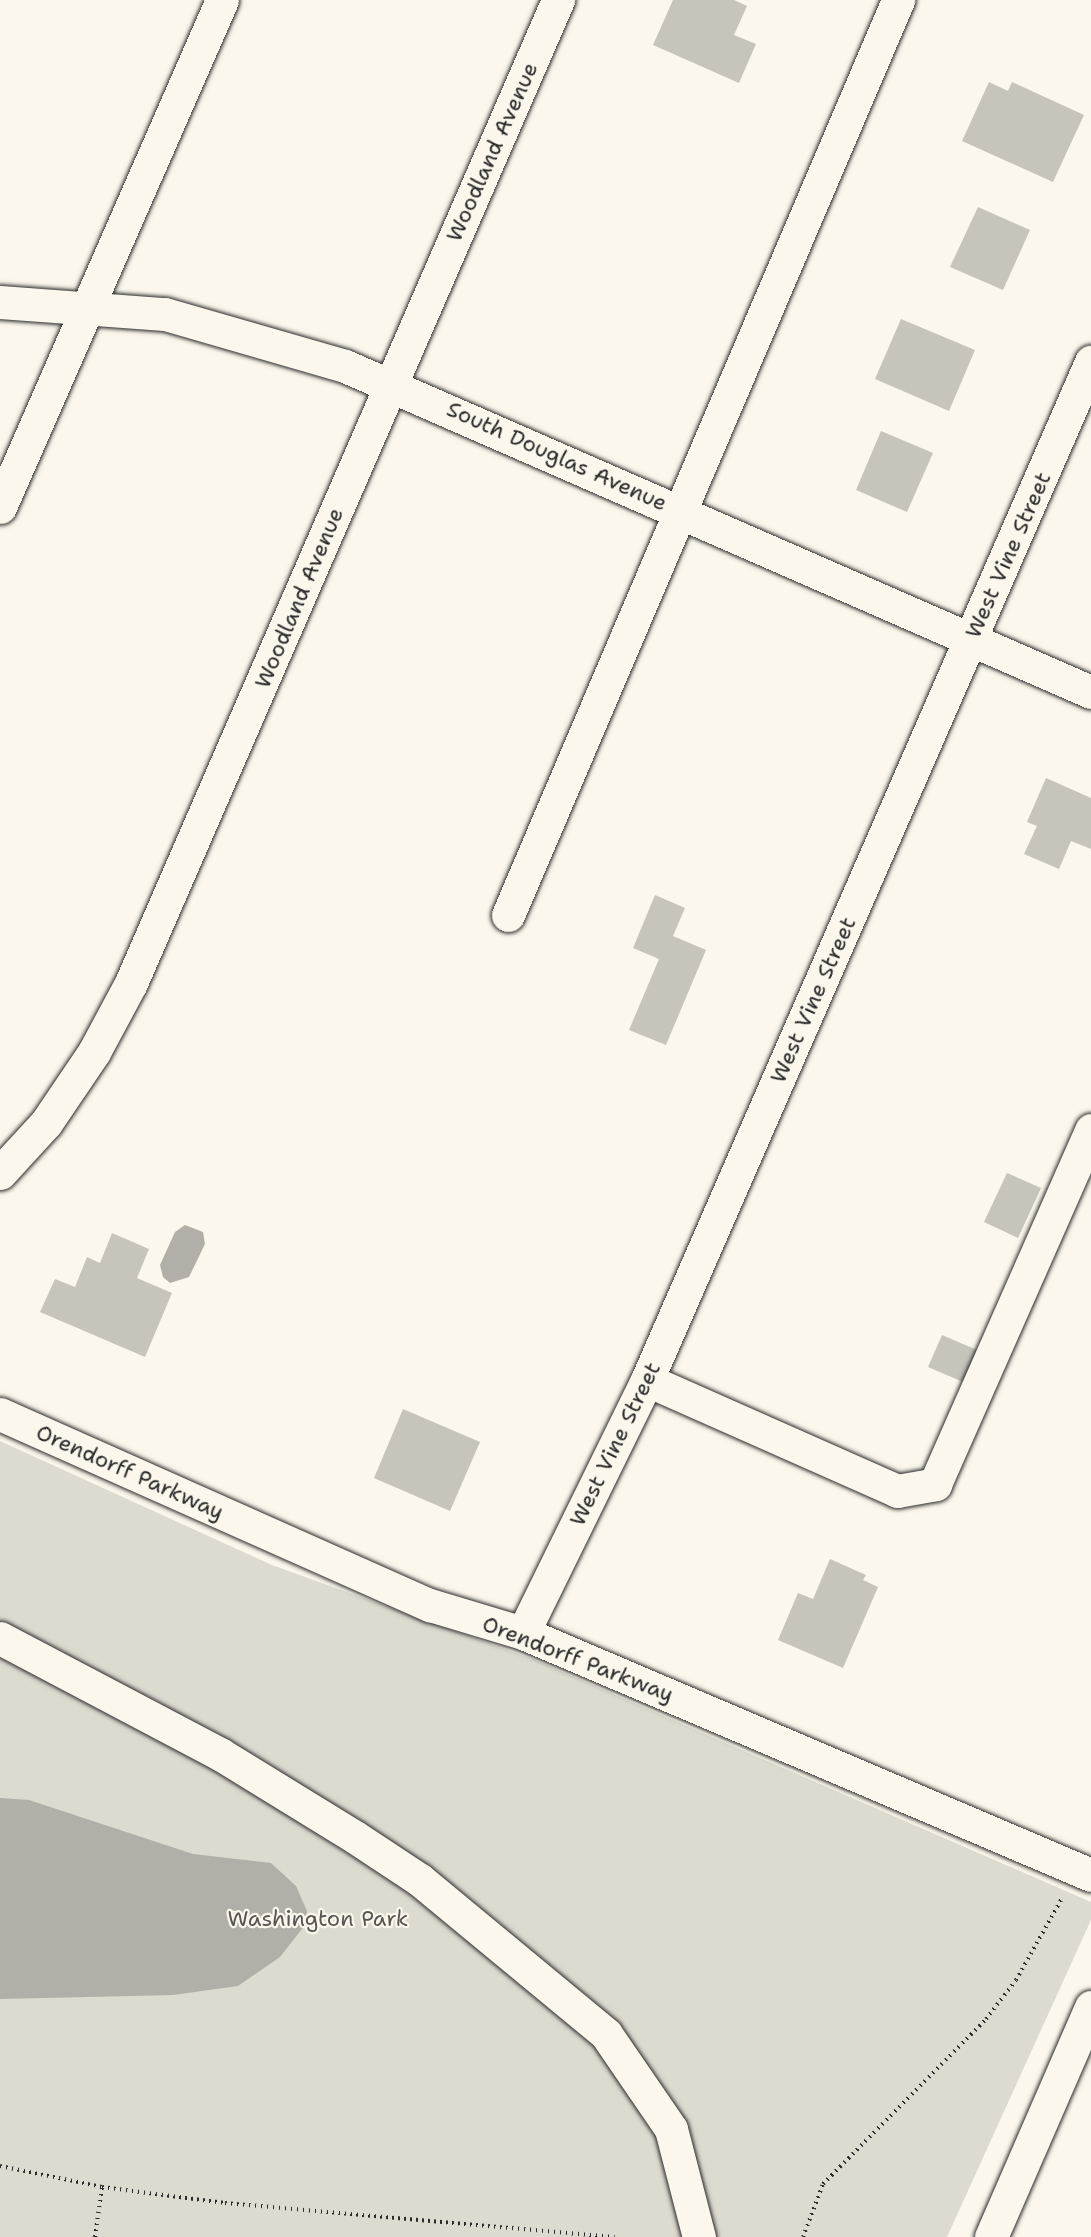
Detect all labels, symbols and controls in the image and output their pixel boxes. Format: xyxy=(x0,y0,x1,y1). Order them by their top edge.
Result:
street label: Woodland Avenue xyxy=(441,58,543,246)
street label: South Douglas Avenue xyxy=(443,395,671,517)
street label: West Vine Street xyxy=(960,468,1056,642)
street label: Woodland Avenue xyxy=(249,504,349,692)
street label: West Vine Street xyxy=(765,913,861,1087)
street label: West Vine Street xyxy=(564,1358,666,1530)
street label: Orendorff Parkway xyxy=(32,1419,228,1525)
street label: Orendorff Parkway xyxy=(479,1610,677,1708)
park label: Washington Park xyxy=(228,1906,408,1932)

